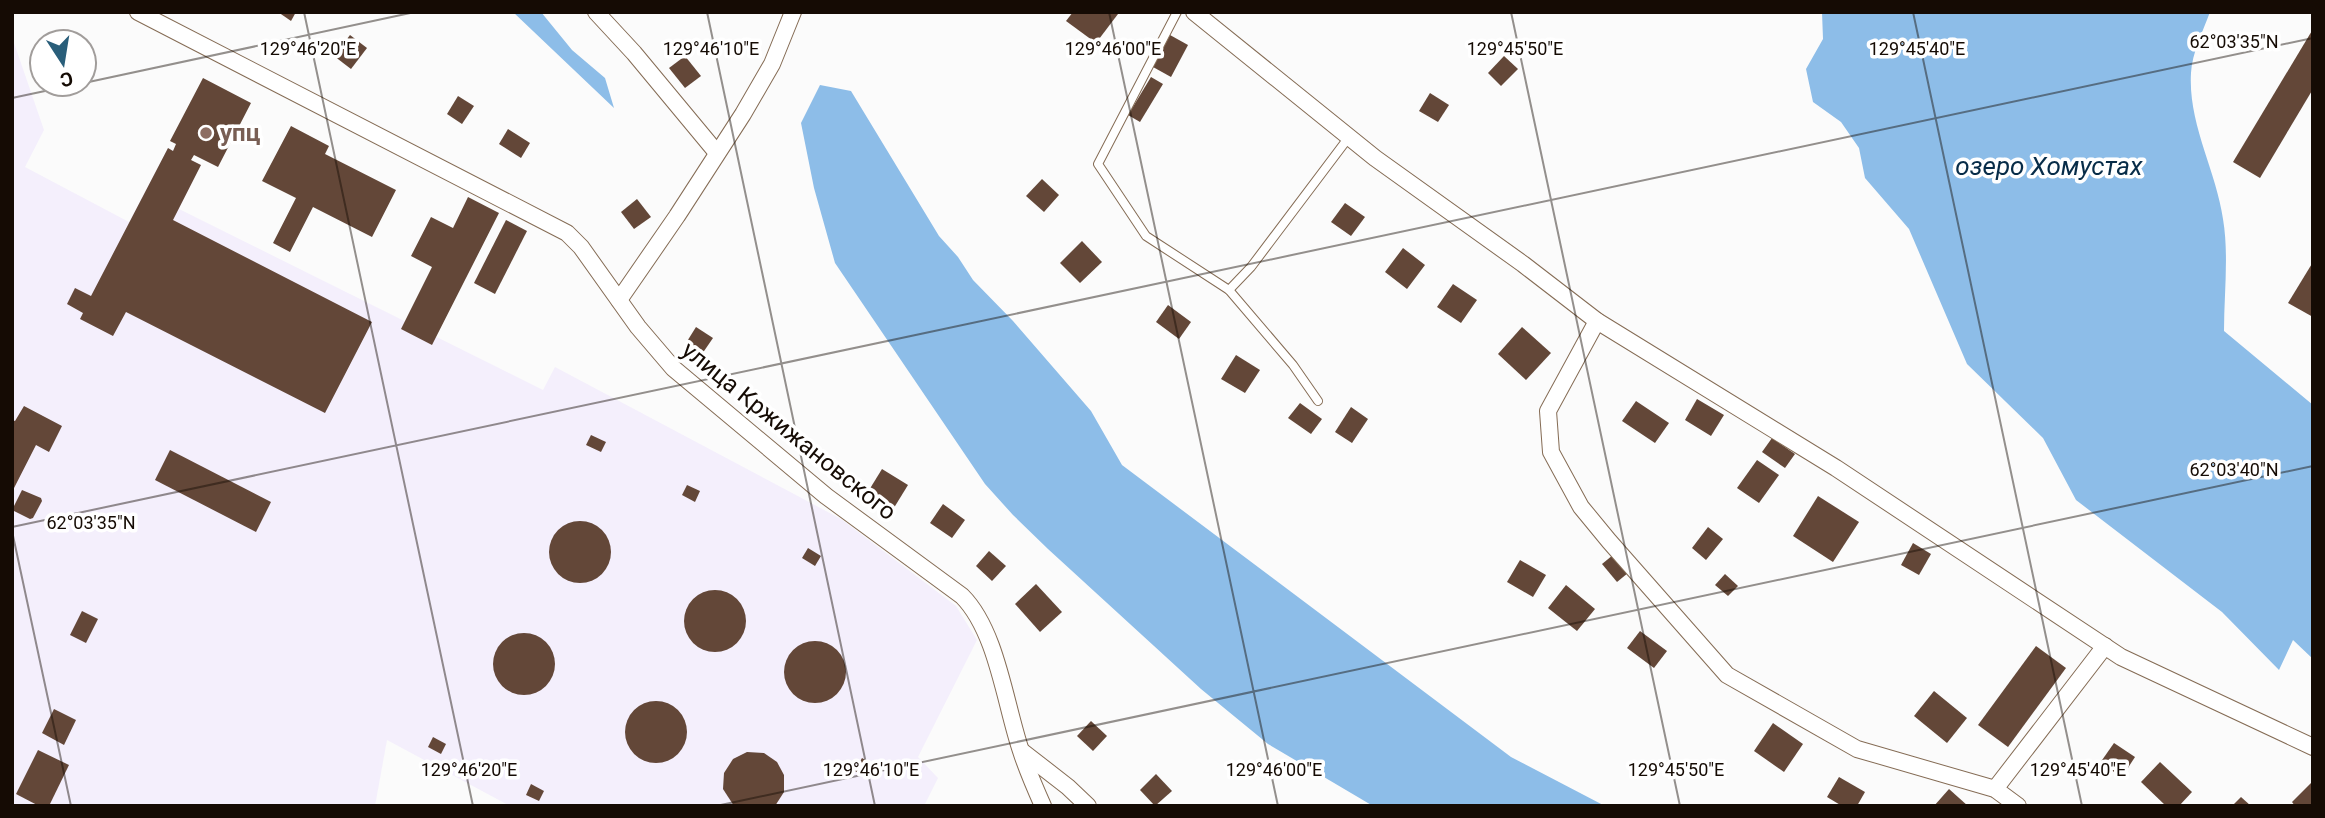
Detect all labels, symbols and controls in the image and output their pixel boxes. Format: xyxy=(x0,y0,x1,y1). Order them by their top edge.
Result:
north arrow xyxy=(28,28,98,98)
text: 62°03'35"N xyxy=(2189,31,2279,52)
text: 129°46'20"E xyxy=(260,38,356,59)
text: 129°46'10"E xyxy=(663,38,759,59)
text: 129°46'00"E xyxy=(1065,38,1161,59)
text: 129°45'50"E xyxy=(1467,38,1563,59)
text: 129°45'40"E xyxy=(1869,38,1965,59)
text: С xyxy=(58,67,75,92)
place label: упц xyxy=(220,119,261,147)
marker: упц xyxy=(198,125,214,141)
water label: озеро Хомустах xyxy=(1955,151,2143,181)
street label: улица Кржижановского xyxy=(676,336,902,526)
text: 62°03'40"N xyxy=(2189,459,2279,480)
text: 62°03'35"N xyxy=(46,512,136,533)
text: 129°46'20"E xyxy=(421,759,517,780)
text: 129°46'10"E xyxy=(823,759,919,780)
text: 129°46'00"E xyxy=(1226,759,1322,780)
text: 129°45'50"E xyxy=(1628,759,1724,780)
text: 129°45'40"E xyxy=(2030,759,2126,780)

